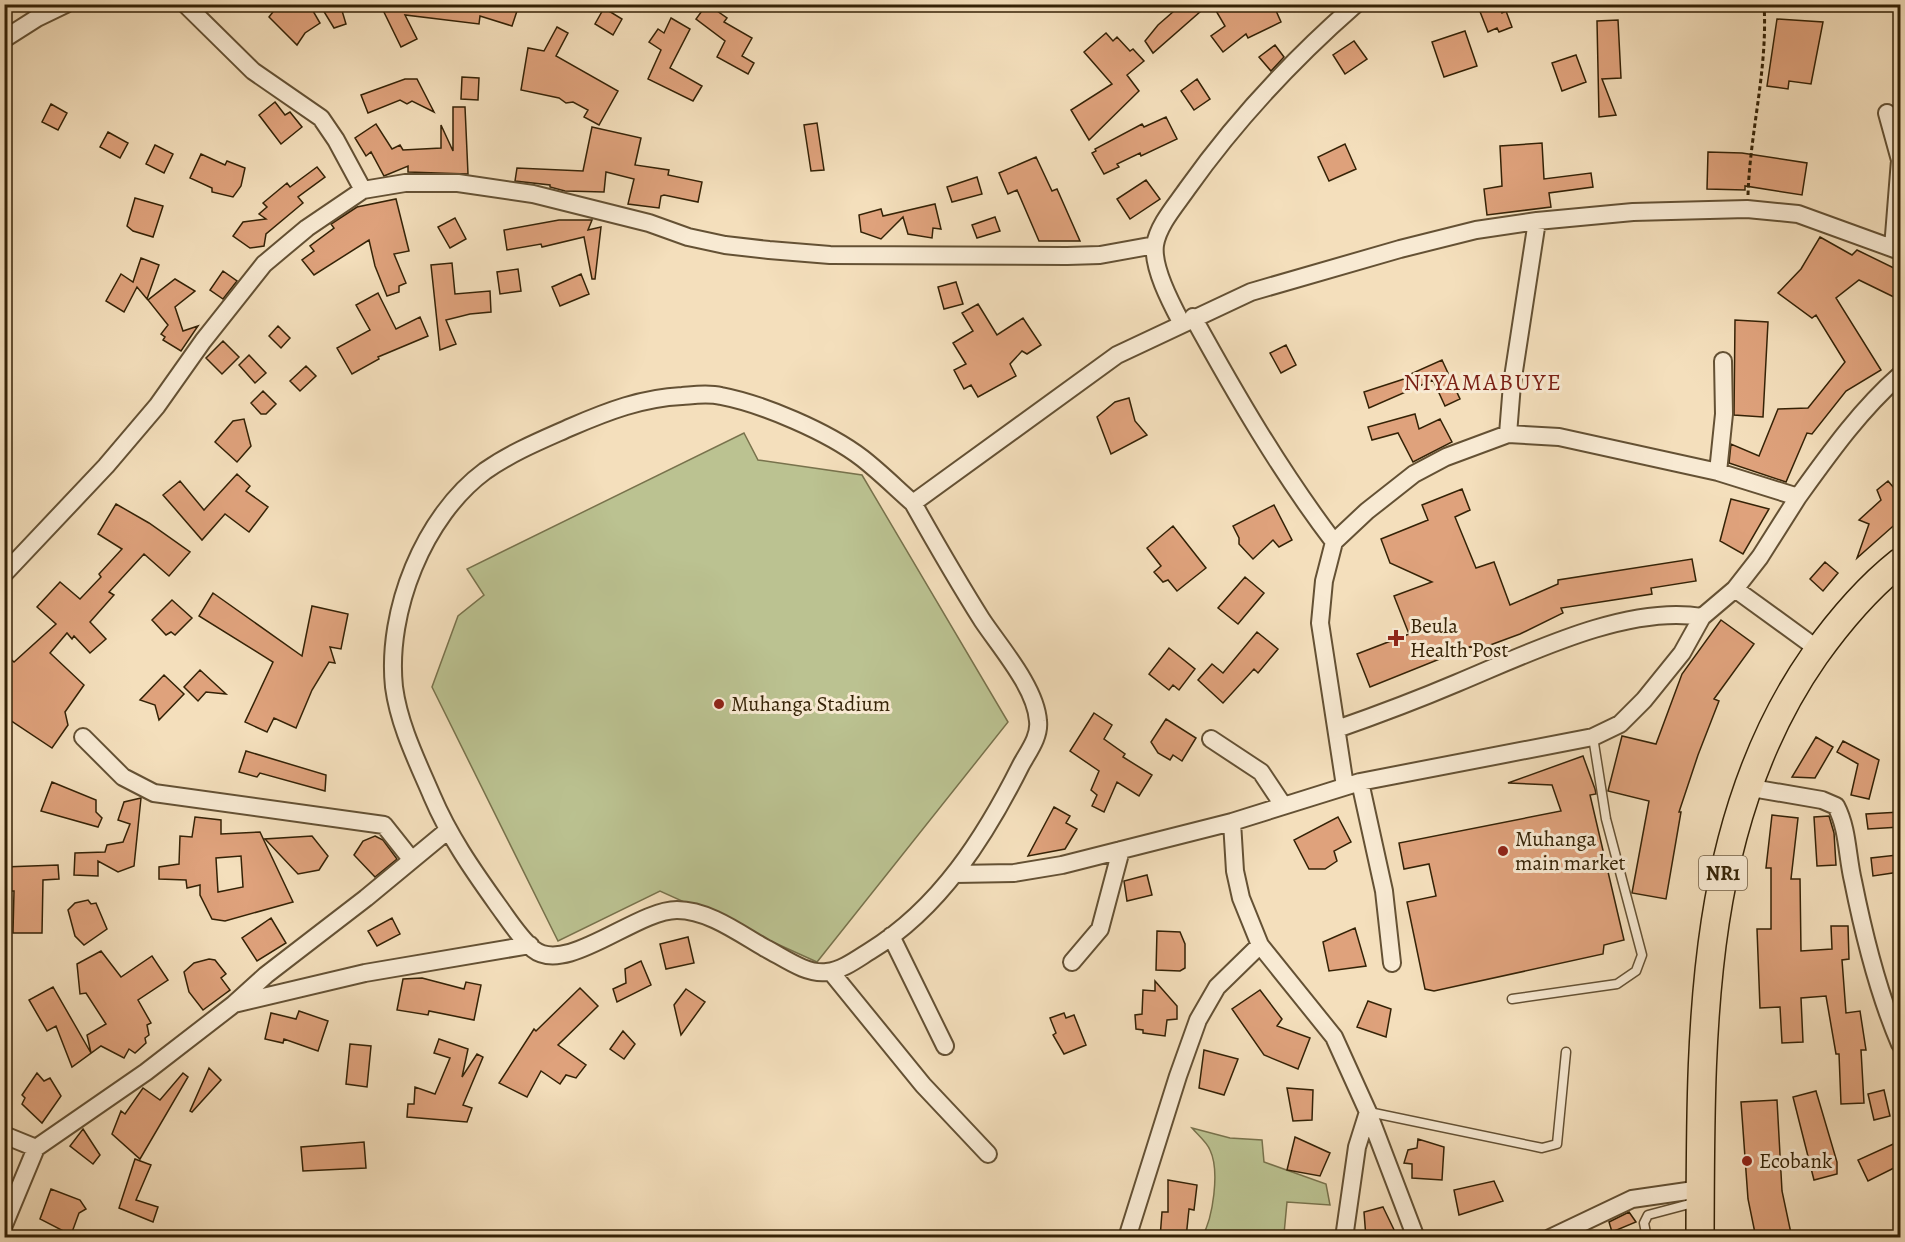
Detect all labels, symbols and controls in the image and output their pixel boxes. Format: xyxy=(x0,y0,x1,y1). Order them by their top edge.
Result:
district label: NIYAMABUYE xyxy=(1404,366,1563,398)
place label: Beula Health Post xyxy=(1410,612,1509,664)
marker: Beula Health Post xyxy=(1387,629,1405,647)
place label: Muhanga Stadium xyxy=(731,690,890,718)
marker: Muhanga Stadium xyxy=(712,697,726,711)
place label: Muhanga main market xyxy=(1515,825,1626,877)
marker: Muhanga main market xyxy=(1496,844,1510,858)
road number: NR1 xyxy=(1699,856,1747,890)
place label: Ecobank xyxy=(1759,1147,1833,1175)
marker: Ecobank xyxy=(1740,1154,1754,1168)

